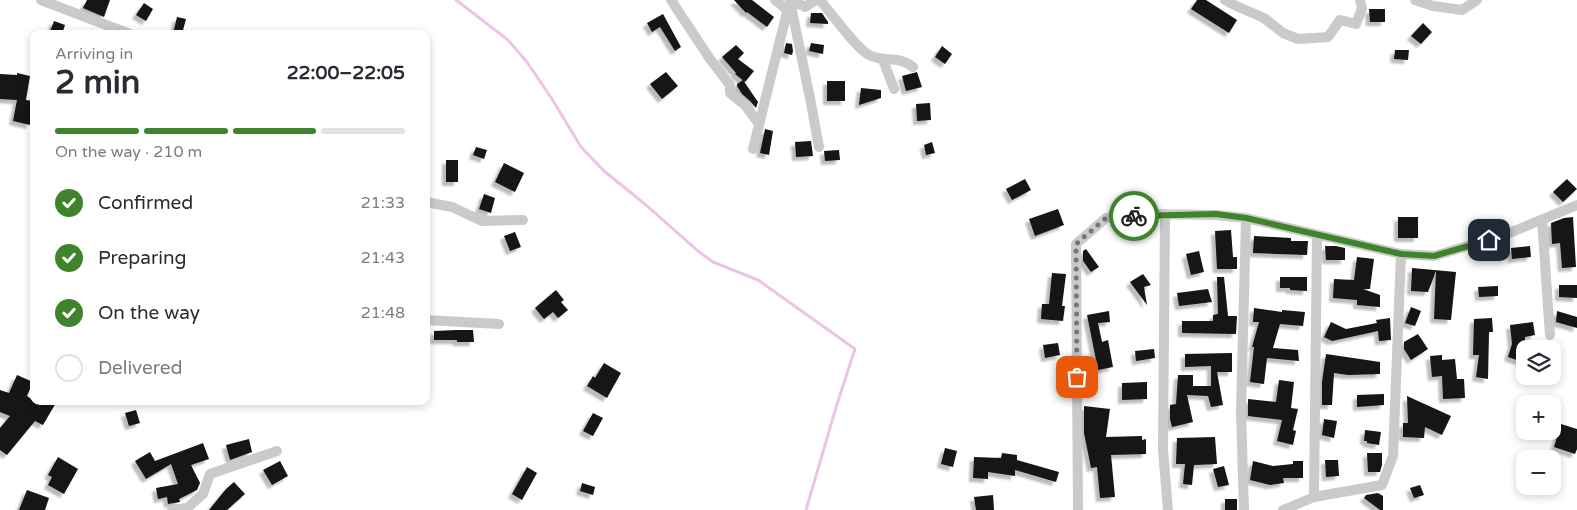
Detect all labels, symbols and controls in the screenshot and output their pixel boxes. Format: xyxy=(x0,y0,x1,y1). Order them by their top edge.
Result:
text: Arriving in xyxy=(55,44,133,64)
text: 22:00–22:05 xyxy=(287,62,405,84)
text: 2 min xyxy=(55,64,140,102)
text: On the way · 210 m xyxy=(55,142,202,162)
icon: check xyxy=(55,189,83,217)
courier xyxy=(1109,191,1159,241)
text: Confirmed xyxy=(98,192,193,214)
text: 21:33 xyxy=(361,193,405,213)
icon: bike xyxy=(1120,202,1148,230)
pin xyxy=(1468,219,1510,261)
icon: home xyxy=(1475,226,1503,254)
icon: check xyxy=(55,244,83,272)
text: Preparing xyxy=(98,247,187,269)
text: 21:43 xyxy=(361,248,405,268)
icon: check xyxy=(55,299,83,327)
text: On the way xyxy=(98,302,200,324)
text: 21:48 xyxy=(361,303,405,323)
map controls xyxy=(1516,340,1561,495)
button: layers xyxy=(1516,340,1561,385)
pin xyxy=(1056,356,1098,398)
text: Delivered xyxy=(98,357,183,379)
icon: bag xyxy=(1063,363,1091,391)
button: + xyxy=(1516,395,1561,440)
button: − xyxy=(1516,450,1561,495)

